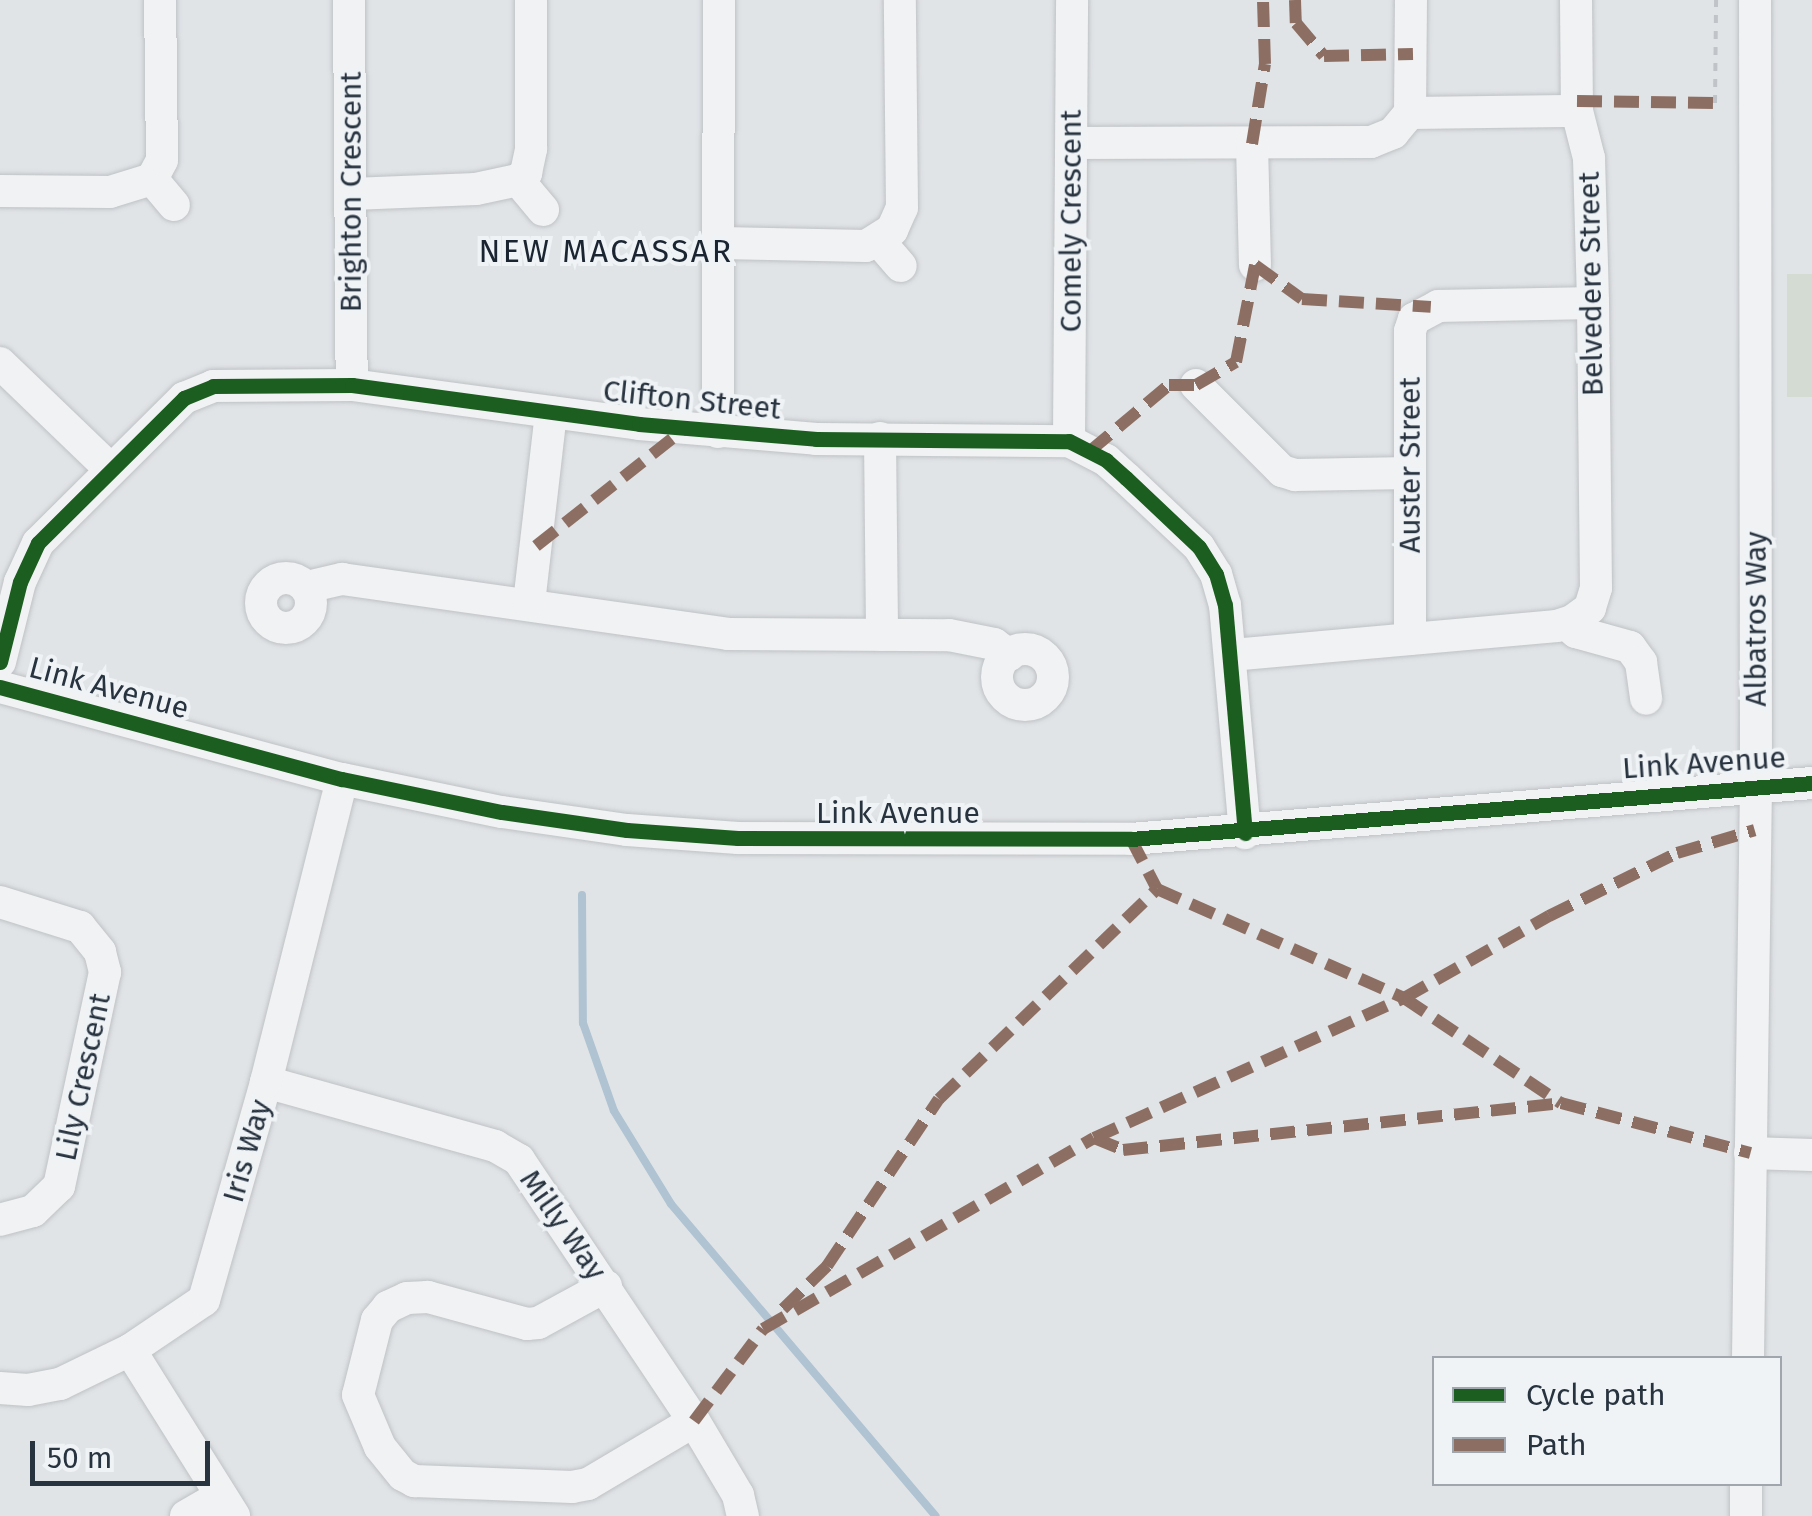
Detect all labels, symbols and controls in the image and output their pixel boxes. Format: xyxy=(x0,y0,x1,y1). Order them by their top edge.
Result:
street label: Brighton Crescent xyxy=(333,72,369,312)
street label: Comely Crescent xyxy=(1053,110,1089,332)
street label: Belvedere Street xyxy=(1571,171,1611,397)
district label: NEW MACASSAR xyxy=(478,232,734,270)
street label: Clifton Street xyxy=(601,373,783,427)
street label: Auster Street xyxy=(1392,377,1428,553)
street label: Albatros Way xyxy=(1738,531,1774,707)
street label: Link Avenue xyxy=(25,649,193,727)
street label: Link Avenue xyxy=(1621,739,1787,787)
street label: Link Avenue xyxy=(816,795,980,831)
street label: Lily Crescent xyxy=(48,990,118,1164)
street label: Iris Way xyxy=(215,1095,279,1207)
street label: Milly Way xyxy=(512,1163,614,1287)
legend xyxy=(1432,1356,1782,1486)
text: Cycle path xyxy=(1526,1377,1665,1413)
scale bar xyxy=(35,1421,215,1483)
text: Path xyxy=(1526,1427,1587,1463)
text: 50 m xyxy=(47,1440,112,1476)

